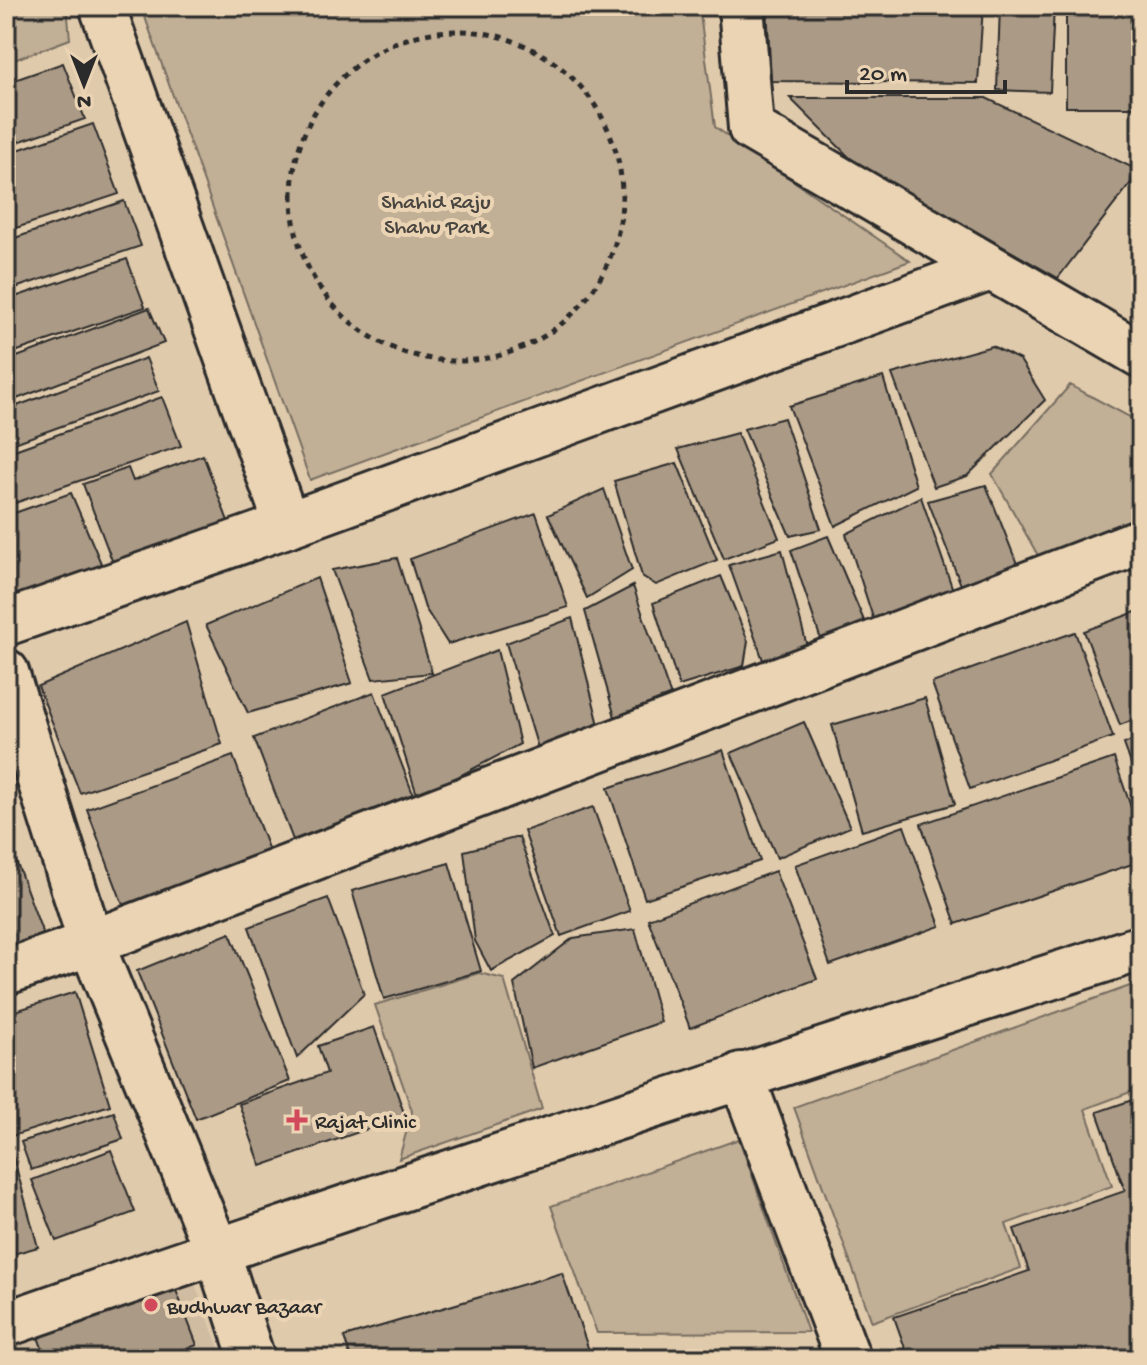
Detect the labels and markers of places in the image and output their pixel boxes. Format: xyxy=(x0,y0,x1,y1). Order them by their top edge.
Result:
marker: Rajat Clinic xyxy=(286,1109,308,1131)
place label: Rajat Clinic xyxy=(315,1111,417,1137)
marker: Budhwar Bazaar xyxy=(142,1296,160,1314)
place label: Budhwar Bazaar xyxy=(166,1296,323,1322)

